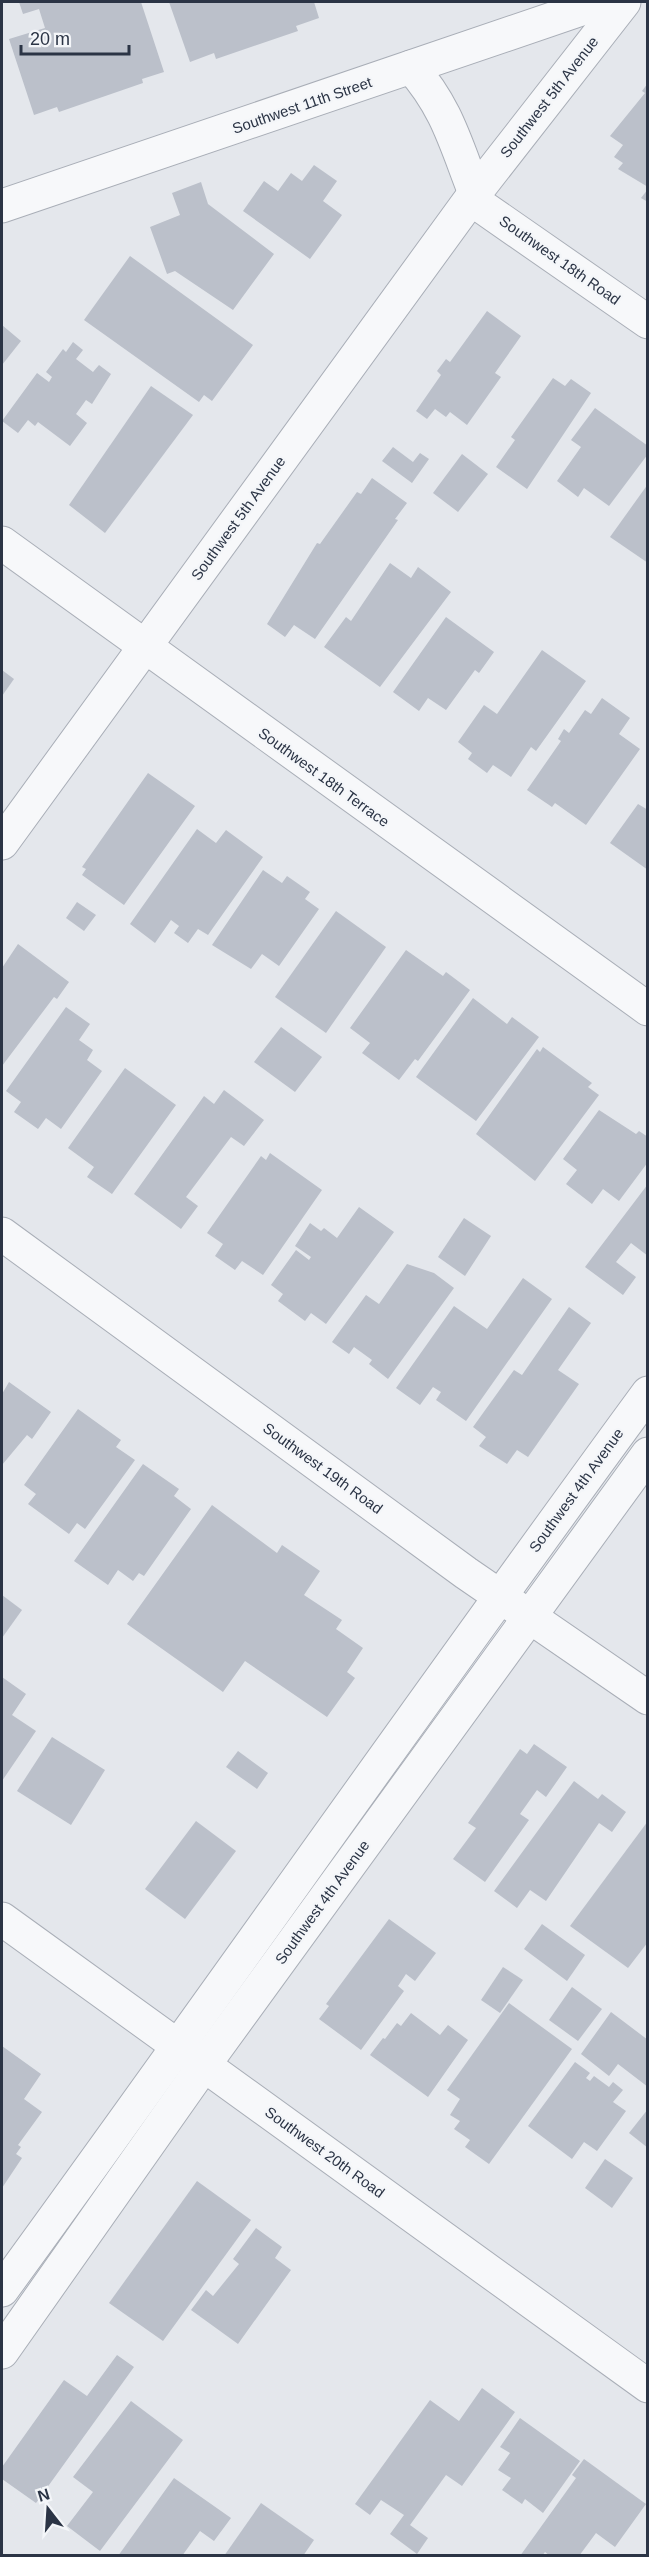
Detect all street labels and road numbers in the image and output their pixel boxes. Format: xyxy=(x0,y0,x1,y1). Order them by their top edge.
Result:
street label: Southwest 5th Avenue xyxy=(496,33,602,161)
street label: Southwest 11th Street xyxy=(230,73,375,137)
street label: Southwest 18th Road xyxy=(496,212,624,308)
street label: Southwest 5th Avenue xyxy=(187,453,289,583)
street label: Southwest 18th Terrace xyxy=(255,724,393,830)
street label: Southwest 19th Road xyxy=(260,1419,386,1517)
street label: Southwest 4th Avenue xyxy=(525,1425,627,1555)
street label: Southwest 4th Avenue xyxy=(271,1837,373,1967)
street label: Southwest 20th Road xyxy=(262,2103,388,2201)

